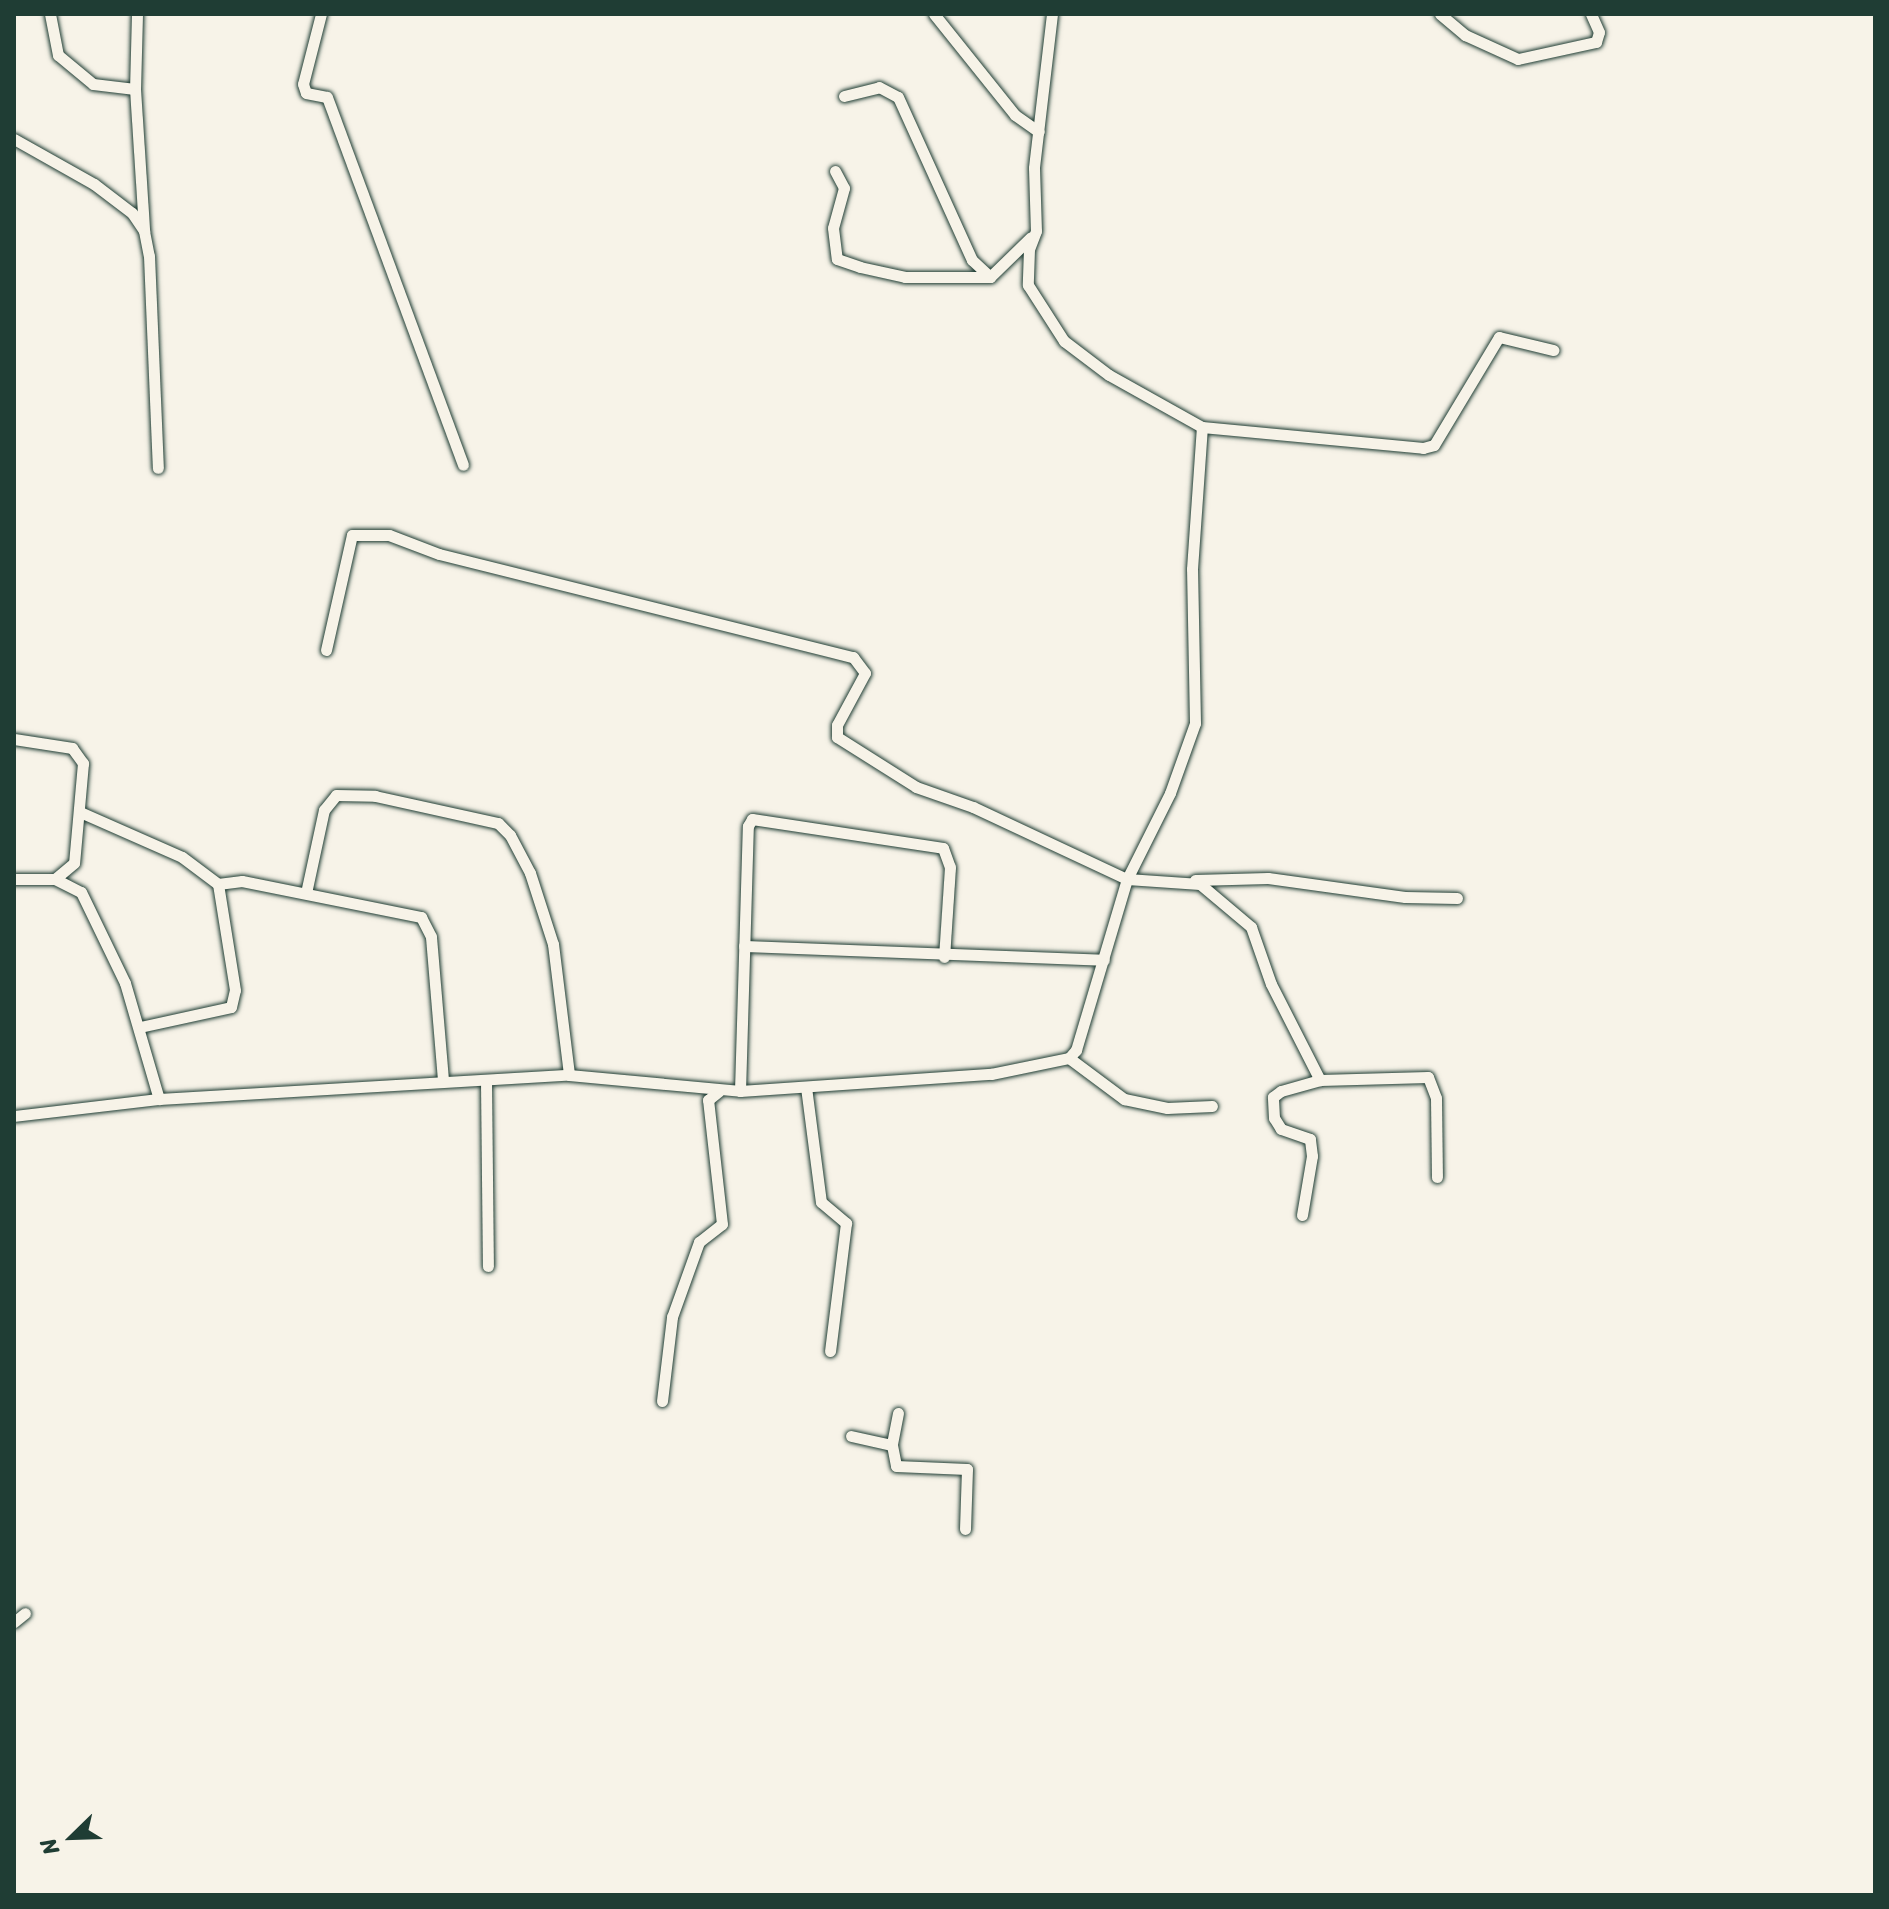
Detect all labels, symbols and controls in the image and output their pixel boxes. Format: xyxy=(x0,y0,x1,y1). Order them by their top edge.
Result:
north arrow xyxy=(32,1797,112,1877)
text: N xyxy=(29,1832,70,1861)

